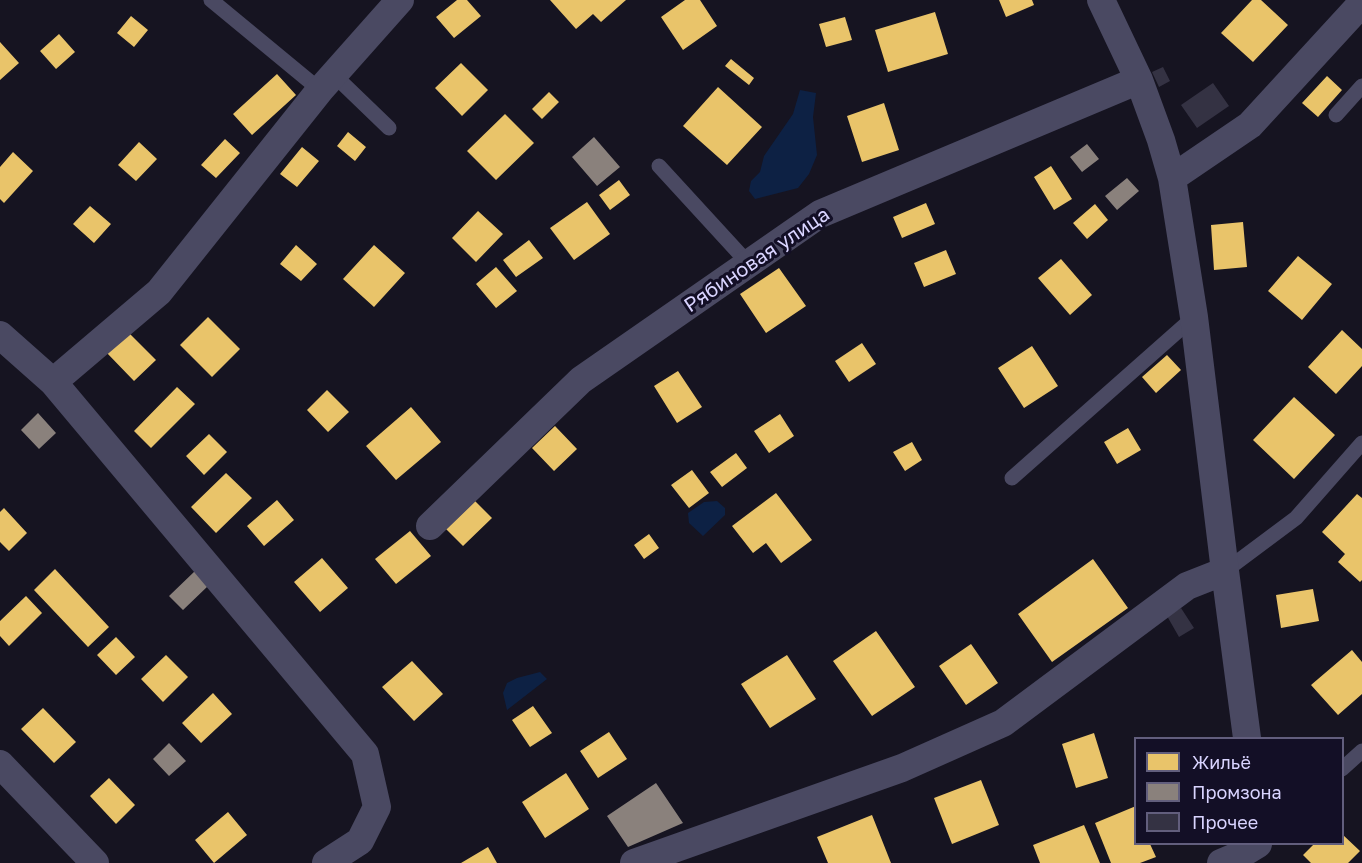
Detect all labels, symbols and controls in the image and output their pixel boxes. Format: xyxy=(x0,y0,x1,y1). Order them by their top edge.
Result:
street label: Рябиновая улица xyxy=(680,202,834,318)
legend xyxy=(1134,737,1344,845)
text: Жильё xyxy=(1192,751,1251,773)
text: Промзона xyxy=(1192,781,1282,803)
text: Прочее xyxy=(1192,811,1258,833)

